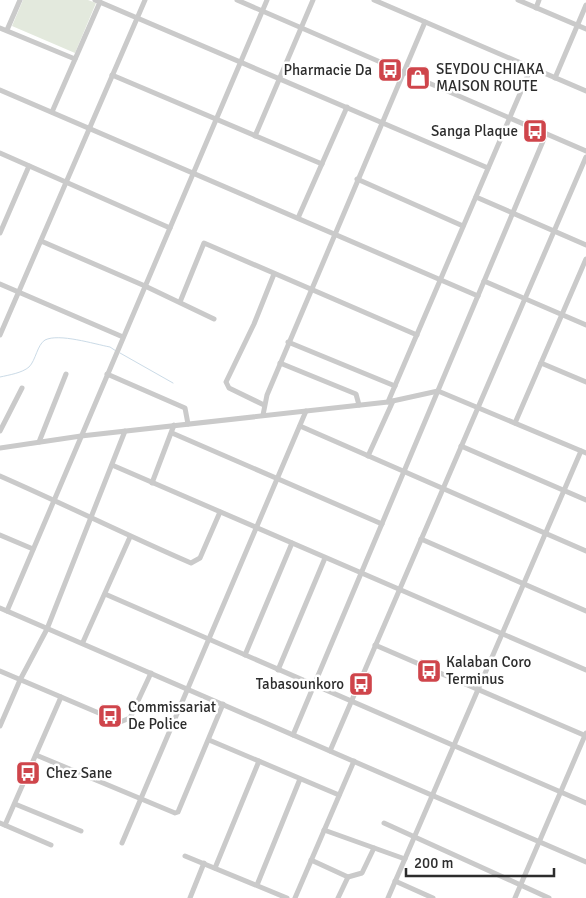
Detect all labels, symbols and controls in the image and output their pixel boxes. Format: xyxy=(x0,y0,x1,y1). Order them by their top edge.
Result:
bus stop icon: Pharmacie Da xyxy=(377,57,403,83)
place label: SEYDOU CHIAKA MAISON ROUTE xyxy=(436,60,544,95)
place label: Pharmacie Da xyxy=(283,61,372,79)
shop icon: SEYDOU CHIAKA MAISON ROUTE xyxy=(405,65,431,91)
bus stop icon: Sanga Plaque xyxy=(522,118,548,144)
place label: Sanga Plaque xyxy=(431,122,518,140)
place label: Kalaban Coro Terminus xyxy=(446,653,532,688)
bus stop icon: Kalaban Coro Terminus xyxy=(416,658,442,684)
bus stop icon: Tabasounkoro xyxy=(348,671,374,697)
place label: Tabasounkoro xyxy=(256,675,344,693)
place label: Commissariat De Police xyxy=(128,698,216,733)
bus stop icon: Commissariat De Police xyxy=(97,703,123,729)
bus stop icon: Chez Sane xyxy=(15,760,41,786)
place label: Chez Sane xyxy=(46,764,112,782)
scale bar xyxy=(406,846,554,878)
text: 200 m xyxy=(414,854,454,872)

